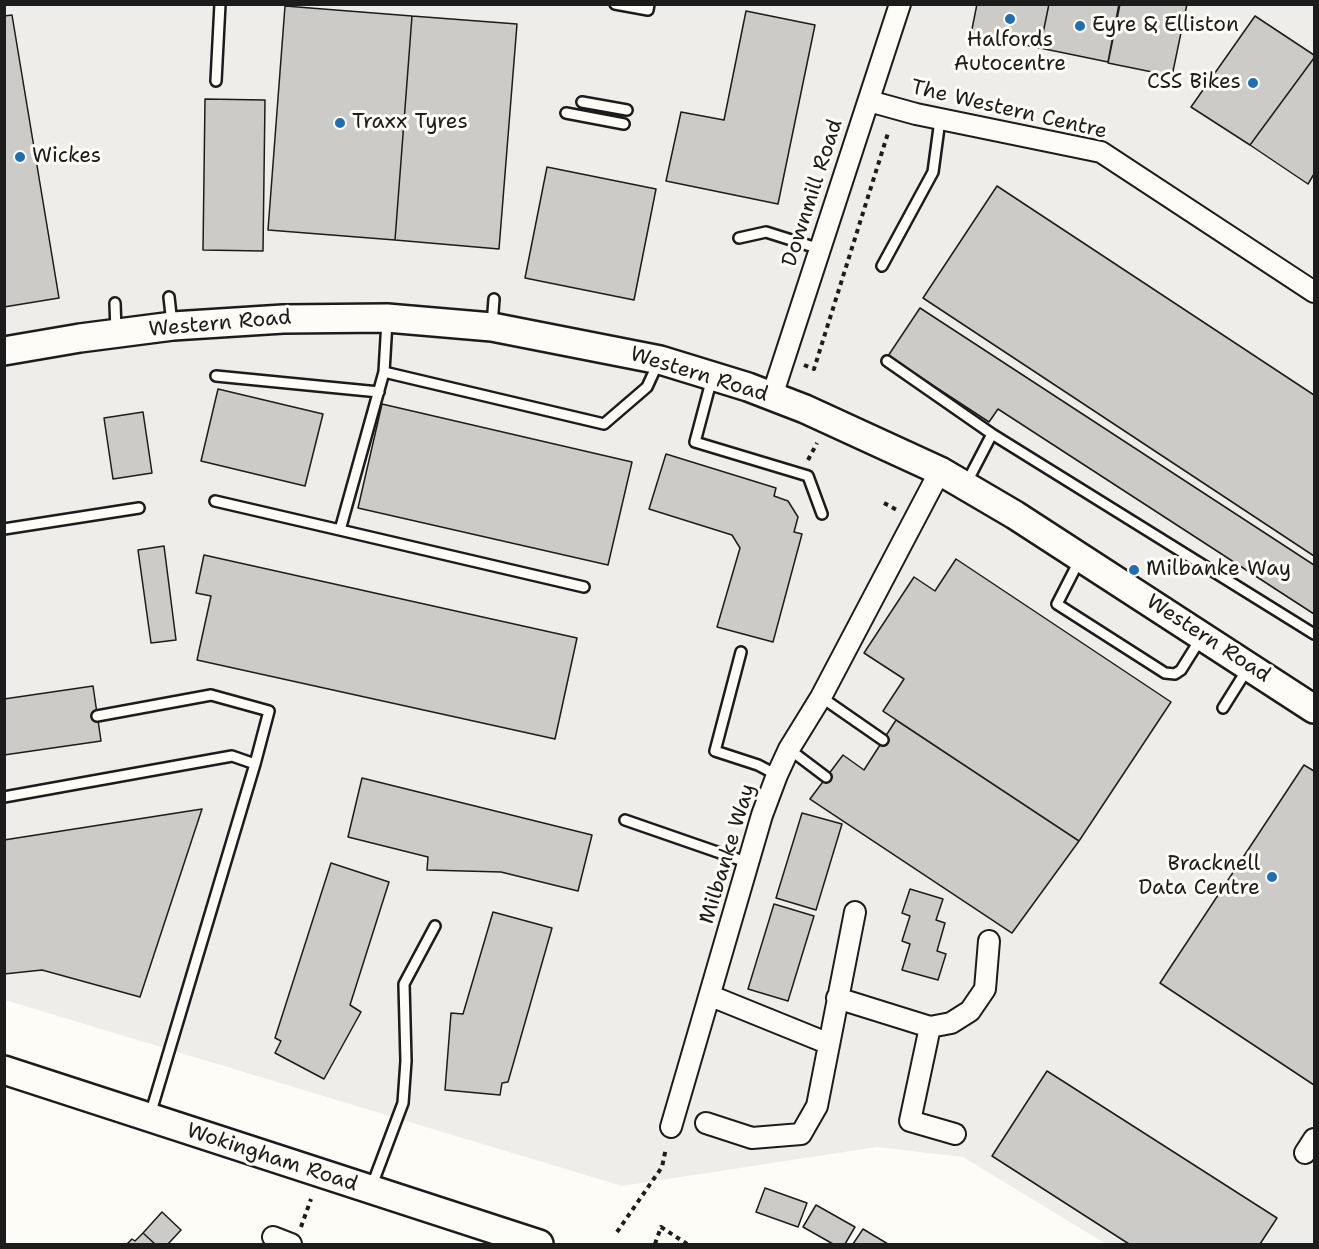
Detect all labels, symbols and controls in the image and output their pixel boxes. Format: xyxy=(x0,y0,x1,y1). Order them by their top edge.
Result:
marker: Halfords Autocentre xyxy=(1003,12,1017,26)
place label: Eyre & Elliston xyxy=(1092,13,1239,39)
marker: Eyre & Elliston xyxy=(1073,19,1087,33)
place label: Halfords Autocentre xyxy=(954,28,1066,78)
place label: CSS Bikes xyxy=(1147,70,1241,96)
street label: The Western Centre xyxy=(908,75,1110,145)
marker: CSS Bikes xyxy=(1246,76,1260,90)
place label: Traxx Tyres xyxy=(352,110,468,136)
marker: Traxx Tyres xyxy=(333,116,347,130)
street label: Downmill Road xyxy=(777,116,849,270)
place label: Wickes xyxy=(32,144,101,170)
marker: Wickes xyxy=(13,150,27,164)
street label: Western Road xyxy=(148,305,292,343)
street label: Western Road xyxy=(627,342,771,408)
place label: Milbanke Way xyxy=(1146,557,1291,583)
marker: Milbanke Way xyxy=(1127,563,1141,577)
street label: Western Road xyxy=(1141,590,1275,688)
street label: Milbanke Way xyxy=(695,781,761,927)
place label: Bracknell Data Centre xyxy=(1139,852,1260,902)
marker: Bracknell Data Centre xyxy=(1265,870,1279,884)
street label: Wokingham Road xyxy=(183,1118,361,1198)

